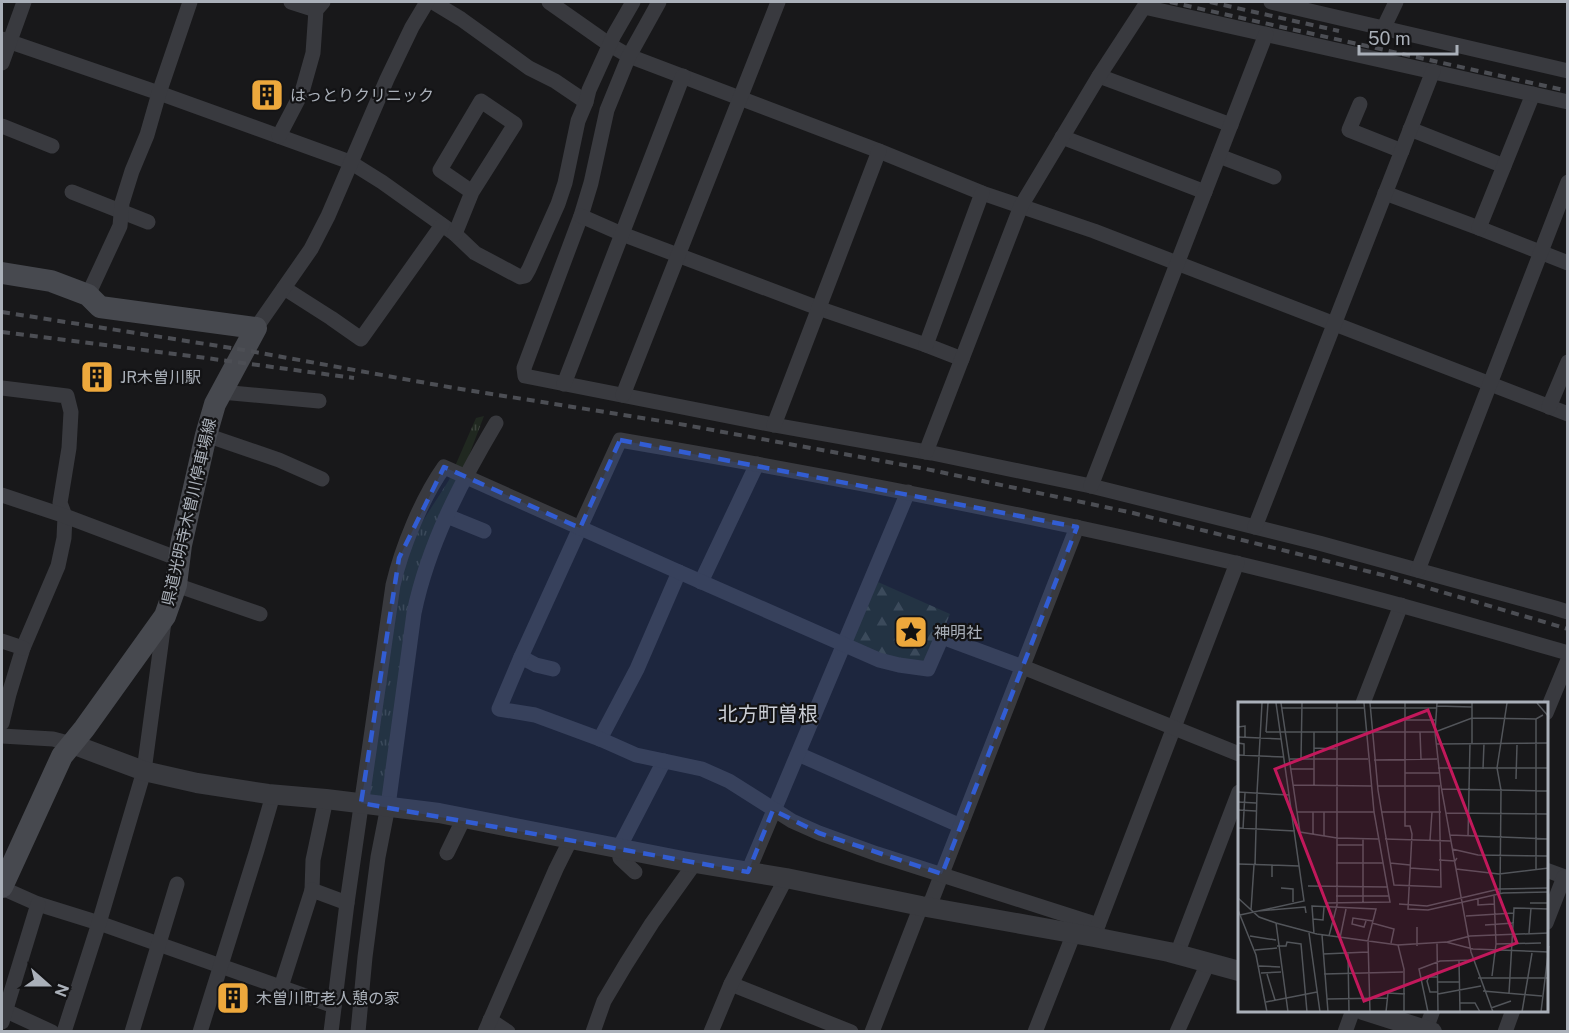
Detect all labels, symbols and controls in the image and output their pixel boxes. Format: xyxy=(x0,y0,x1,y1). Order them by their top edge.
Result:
scale bar xyxy=(1359,18,1456,56)
text: 50 m xyxy=(1368,28,1411,49)
building icon: はっとりクリニック xyxy=(249,77,285,113)
place label: はっとりクリニック xyxy=(290,86,434,105)
building icon: JR木曽川駅 xyxy=(79,359,115,395)
place label: JR木曽川駅 xyxy=(120,368,201,387)
street label: 県道光明寺木曽川停車場線 xyxy=(158,416,220,608)
place icon: 神明社 xyxy=(893,614,929,650)
place label: 神明社 xyxy=(934,623,982,642)
district label: 北方町曽根 xyxy=(718,702,818,726)
inset map xyxy=(1238,702,1548,1012)
north arrow xyxy=(18,955,78,1015)
building icon: 木曽川町老人憩の家 xyxy=(215,980,251,1016)
text: N xyxy=(50,981,73,999)
place label: 木曽川町老人憩の家 xyxy=(256,989,400,1008)

